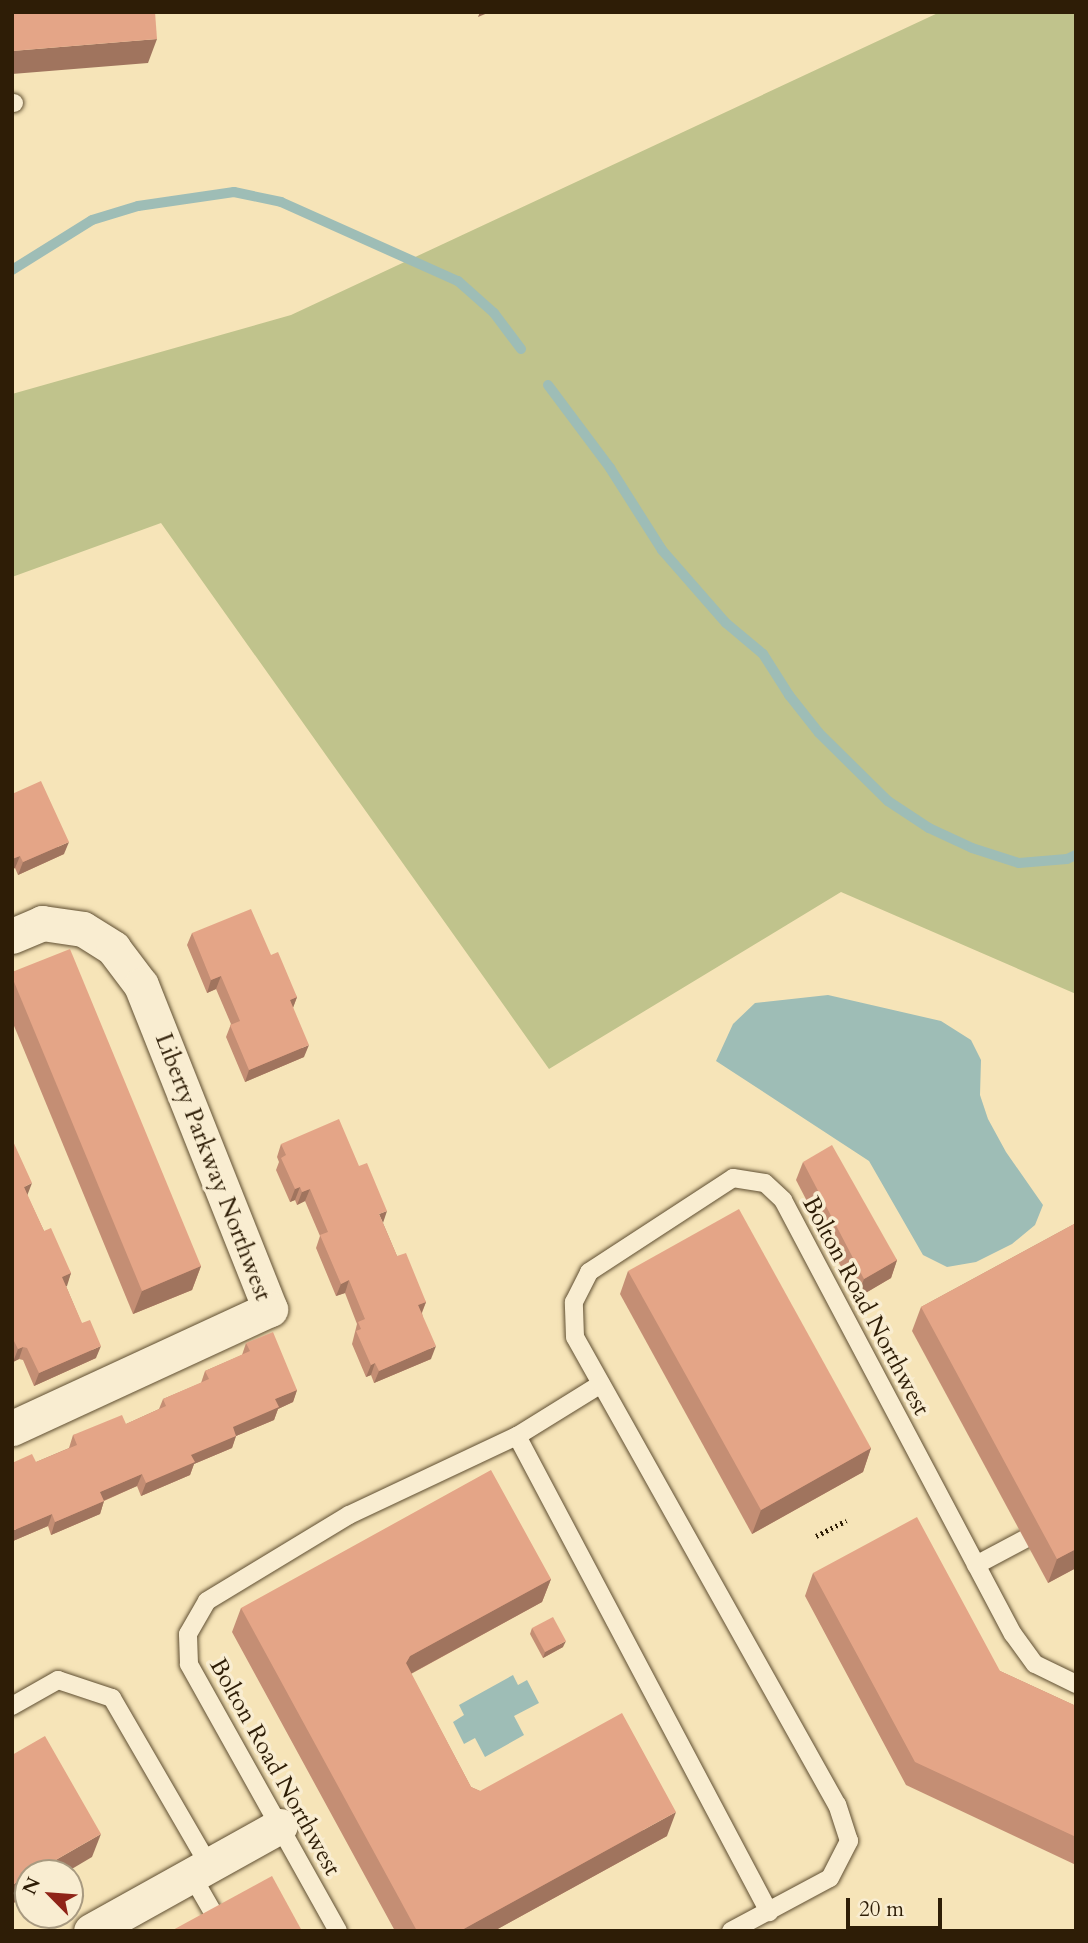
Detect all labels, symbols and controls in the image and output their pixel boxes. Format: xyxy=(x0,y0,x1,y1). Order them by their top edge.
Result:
street label: Liberty Parkway Northwest xyxy=(149,1029,277,1305)
street label: Bolton Road Northwest xyxy=(796,1192,936,1420)
street label: Bolton Road Northwest xyxy=(203,1653,347,1881)
north arrow xyxy=(14,1859,84,1929)
text: N xyxy=(17,1873,47,1899)
scale bar xyxy=(850,1884,946,1928)
text: 20 m xyxy=(859,1895,904,1924)

